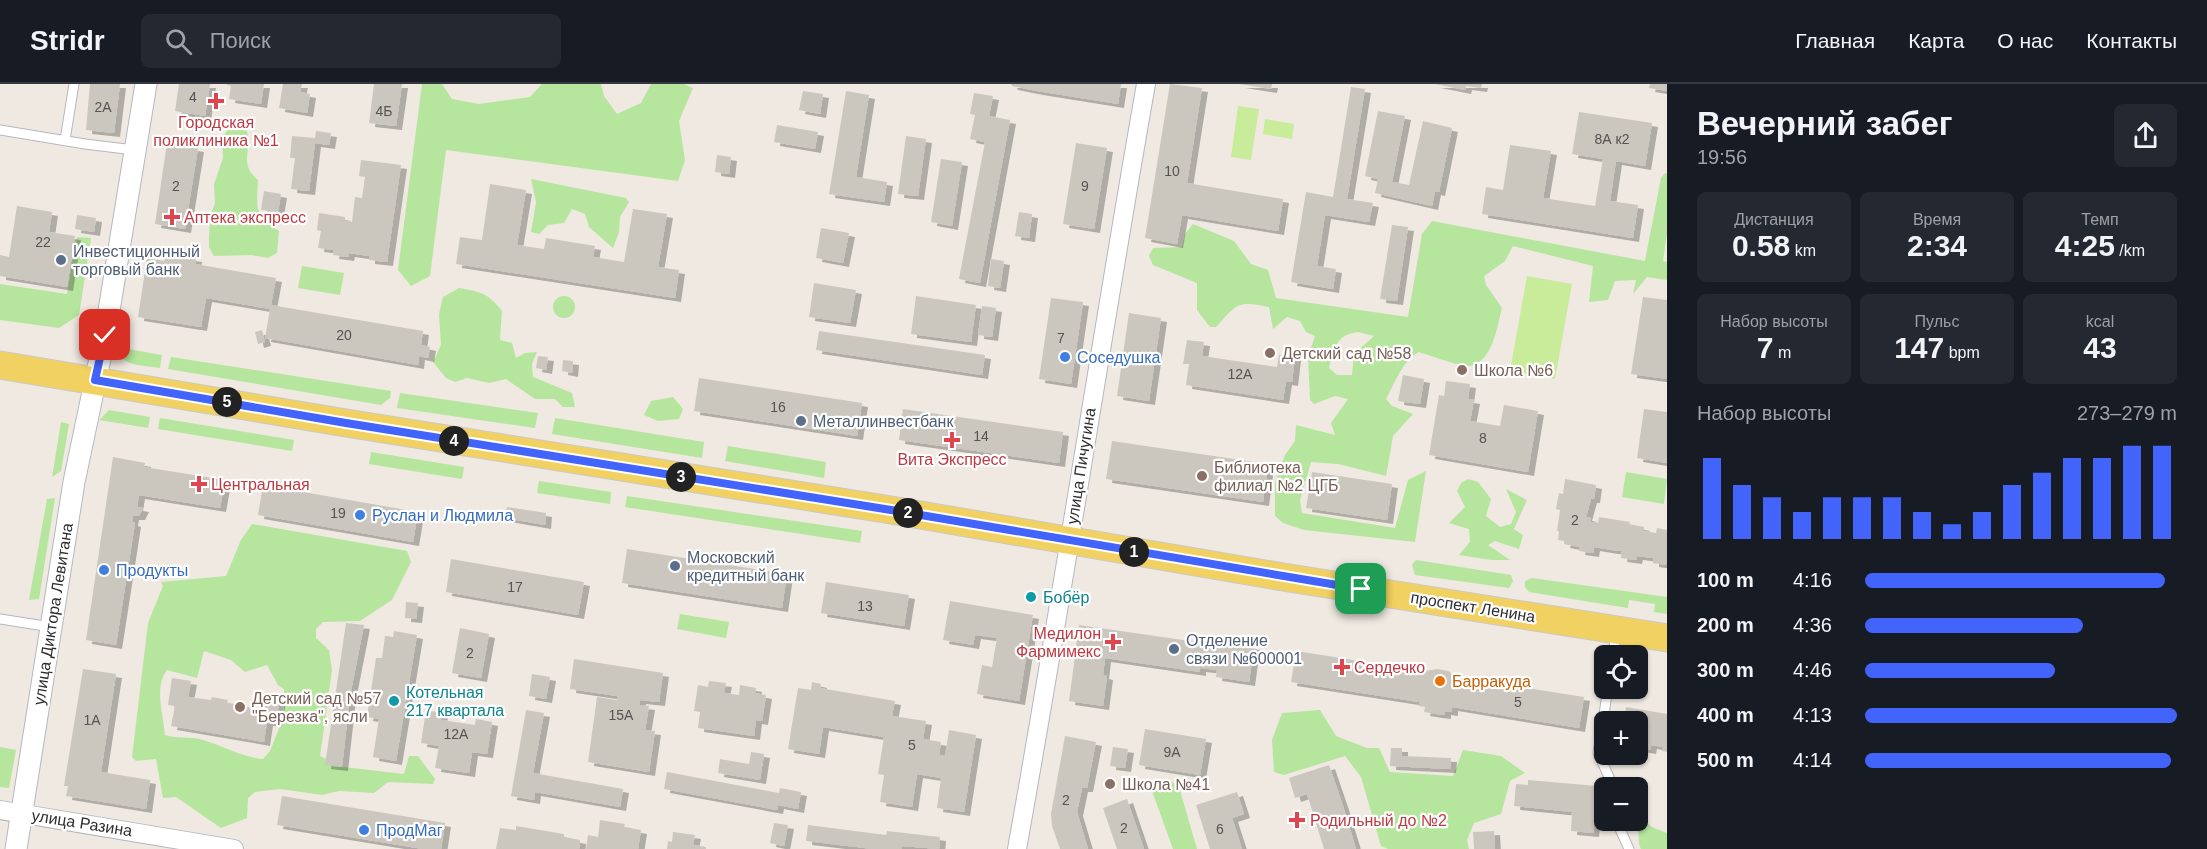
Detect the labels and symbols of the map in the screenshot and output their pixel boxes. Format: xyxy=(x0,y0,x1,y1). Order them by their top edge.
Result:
house number: 4 xyxy=(189,89,197,105)
marker: Городская поликлиника №1 xyxy=(207,92,225,110)
house number: 2А xyxy=(94,99,112,115)
house number: 4Б xyxy=(376,103,392,119)
place label: Городская поликлиника №1 xyxy=(153,114,279,149)
house number: 8А к2 xyxy=(1595,131,1630,147)
house number: 10 xyxy=(1164,163,1180,179)
house number: 2 xyxy=(172,178,180,194)
house number: 9 xyxy=(1081,178,1089,194)
place label: Аптека экспресс xyxy=(184,209,306,226)
marker: Аптека экспресс xyxy=(165,210,179,224)
house number: 22 xyxy=(35,234,51,250)
place label: Инвестиционный торговый банк xyxy=(73,243,200,278)
marker: Инвестиционный торговый банк xyxy=(54,253,68,267)
pin xyxy=(79,309,130,360)
house number: 20 xyxy=(336,327,352,343)
house number: 7 xyxy=(1057,330,1065,346)
place label: Детский сад №58 xyxy=(1282,345,1411,362)
marker: Детский сад №58 xyxy=(1263,346,1277,360)
place label: Соседушка xyxy=(1077,349,1161,366)
marker: Соседушка xyxy=(1058,350,1072,364)
place label: Школа №6 xyxy=(1474,362,1553,379)
marker: Школа №6 xyxy=(1455,363,1469,377)
house number: 12А xyxy=(1228,366,1253,382)
pin: 5 xyxy=(212,387,242,417)
house number: 16 xyxy=(770,399,786,415)
street label: улица Пичугина xyxy=(1063,406,1099,525)
place label: Металлинвестбанк xyxy=(813,413,954,430)
marker: Металлинвестбанк xyxy=(794,414,808,428)
pin: 4 xyxy=(439,426,469,456)
house number: 14 xyxy=(973,428,989,444)
house number: 8 xyxy=(1479,430,1487,446)
marker: Вита Экспресс xyxy=(945,433,959,447)
place label: Вита Экспресс xyxy=(897,451,1007,468)
place label: Библиотека филиал №2 ЦГБ xyxy=(1214,459,1339,494)
pin: 3 xyxy=(666,462,696,492)
marker: Библиотека филиал №2 ЦГБ xyxy=(1195,469,1209,483)
place label: Центральная xyxy=(211,476,310,493)
marker: Центральная xyxy=(192,477,206,491)
pin: 2 xyxy=(893,498,923,528)
house number: 19 xyxy=(330,505,346,521)
place label: Руслан и Людмила xyxy=(372,507,513,524)
marker: Руслан и Людмила xyxy=(353,508,367,522)
house number: 2 xyxy=(1571,512,1579,528)
street label: улица Диктора Левитана xyxy=(30,522,76,706)
pin: 1 xyxy=(1119,537,1149,567)
place label: Московский кредитный банк xyxy=(687,549,805,584)
marker: Московский кредитный банк xyxy=(668,559,682,573)
place label: Продукты xyxy=(116,562,188,579)
marker: Продукты xyxy=(97,563,111,577)
pin xyxy=(1335,563,1386,614)
house number: 17 xyxy=(507,579,523,595)
place label: Бобёр xyxy=(1043,589,1089,606)
street label: проспект Ленина xyxy=(1409,589,1537,625)
marker: Бобёр xyxy=(1024,590,1038,604)
house number: 13 xyxy=(857,598,873,614)
place label: Медилон Фармимекс xyxy=(1016,625,1101,660)
place label: Отделение связи №600001 xyxy=(1186,632,1302,667)
marker: Медилон Фармимекс xyxy=(1106,635,1120,649)
marker: Отделение связи №600001 xyxy=(1167,642,1181,656)
house number: 2 xyxy=(466,645,474,661)
place label: Сердечко xyxy=(1354,659,1425,676)
marker: Сердечко xyxy=(1335,660,1349,674)
place label: Барракуда xyxy=(1452,673,1531,690)
marker: Барракуда xyxy=(1433,674,1447,688)
place label: Котельная 217 квартала xyxy=(406,684,504,719)
place label: Детский сад №57 "Березка", ясли xyxy=(252,690,381,725)
marker: Котельная 217 квартала xyxy=(387,694,401,708)
house number: 5 xyxy=(1514,694,1522,710)
marker: Детский сад №57 "Березка", ясли xyxy=(233,700,247,714)
house number: 15А xyxy=(609,707,634,723)
house number: 1А xyxy=(83,712,101,728)
house number: 12А xyxy=(444,726,469,742)
house number: 5 xyxy=(908,737,916,753)
house number: 9А xyxy=(1163,744,1181,760)
place label: Школа №41 xyxy=(1122,776,1210,793)
marker: Школа №41 xyxy=(1103,777,1117,791)
house number: 2 xyxy=(1062,792,1070,808)
street label: улица Разина xyxy=(31,807,133,839)
marker: Родильный до №2 xyxy=(1288,811,1306,829)
place label: Родильный до №2 xyxy=(1310,812,1447,829)
house number: 2 xyxy=(1120,820,1128,836)
house number: 6 xyxy=(1216,821,1224,837)
place label: ПродМаг xyxy=(376,822,443,839)
marker: ПродМаг xyxy=(357,823,371,837)

